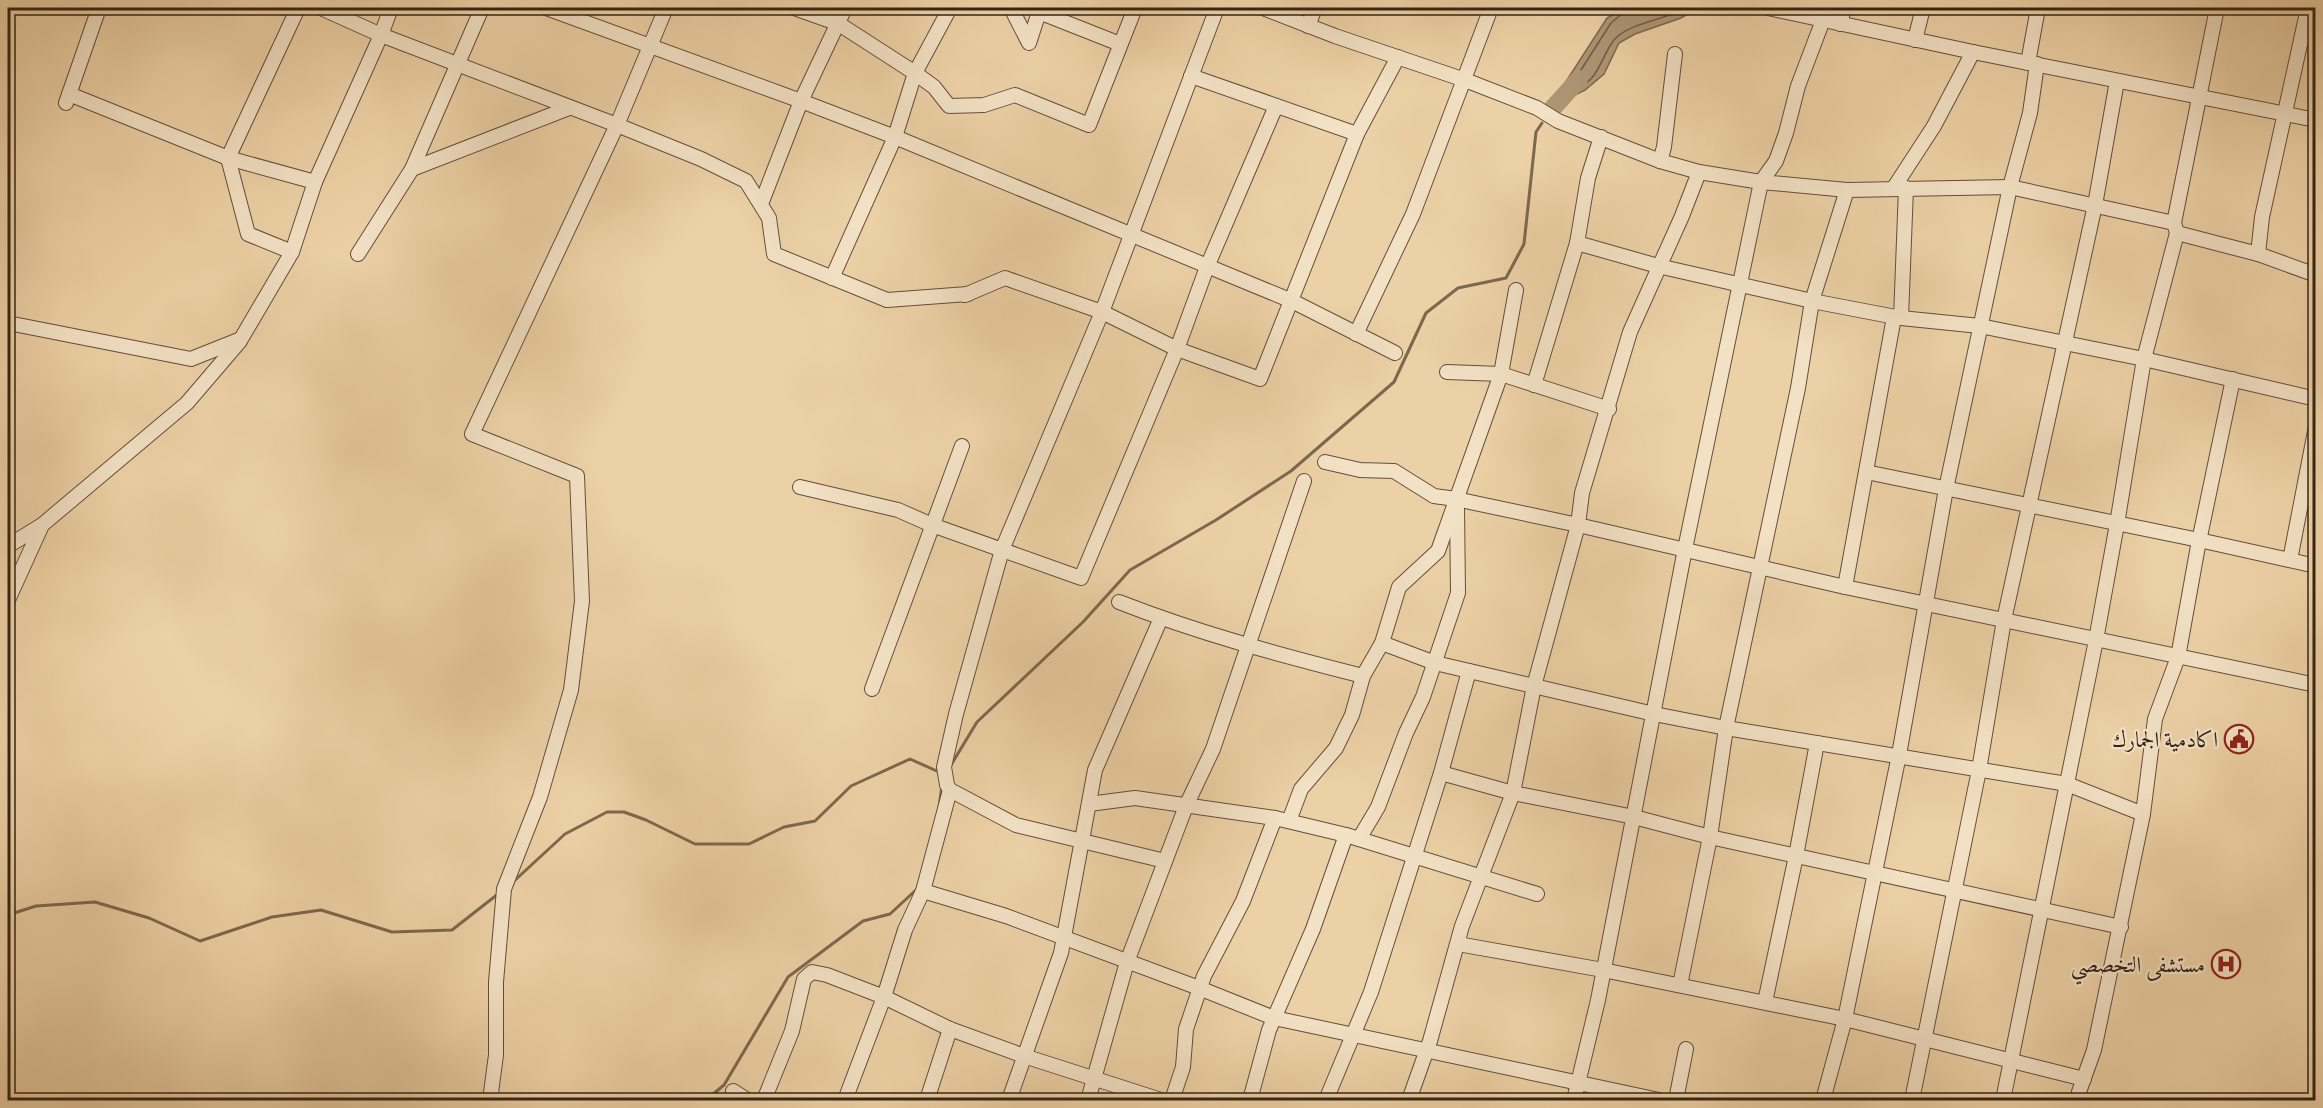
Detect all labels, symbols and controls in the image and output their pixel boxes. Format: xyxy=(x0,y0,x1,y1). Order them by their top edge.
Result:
place label: اكادمية الجمارك xyxy=(2112,723,2218,755)
public building icon: اكادمية الجمارك xyxy=(2223,723,2255,755)
place label: مستشفى التخصصي xyxy=(2071,948,2205,985)
hospital icon: مستشفى التخصصي xyxy=(2210,948,2242,980)

